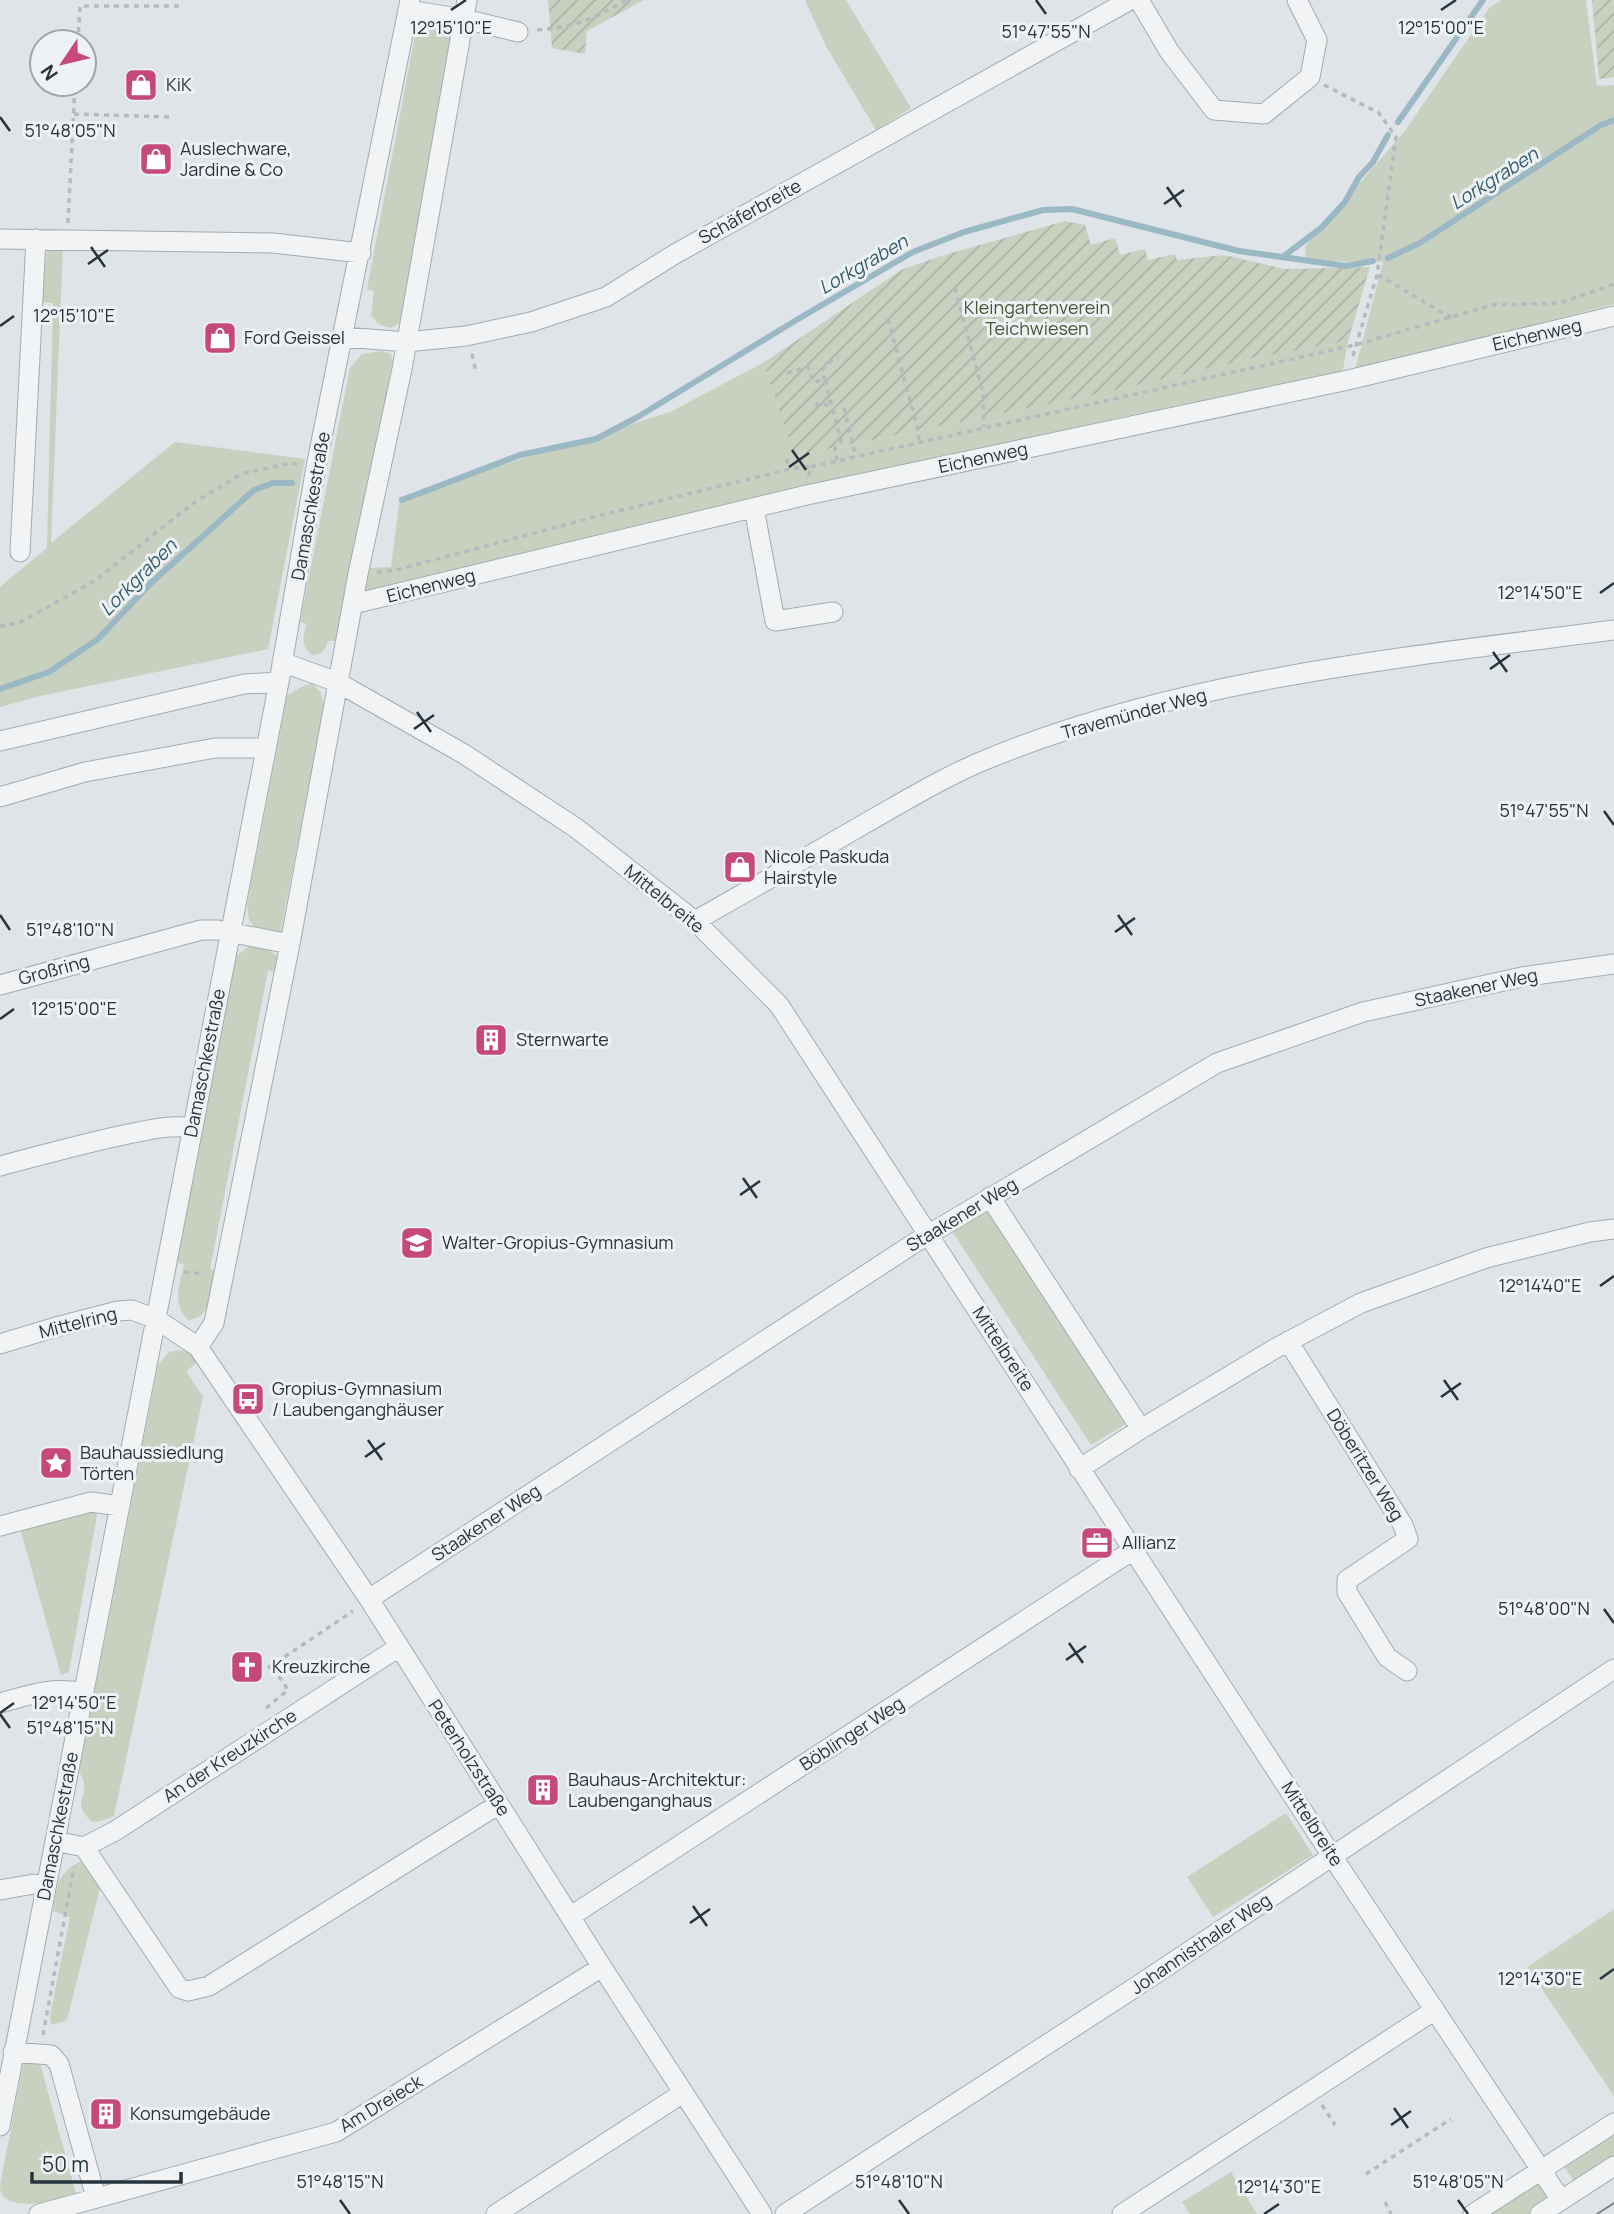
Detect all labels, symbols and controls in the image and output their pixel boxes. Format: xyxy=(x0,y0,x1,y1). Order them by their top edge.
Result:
text: 12°15'10"E xyxy=(410,15,492,39)
text: 12°15'00"E xyxy=(1398,15,1484,39)
text: 51°47'55"N xyxy=(1001,19,1091,43)
north arrow xyxy=(28,28,98,98)
text: N xyxy=(35,60,64,86)
shop icon: KiK xyxy=(122,66,160,104)
place label: KiK xyxy=(166,72,192,96)
text: 51°48'05"N xyxy=(24,118,116,142)
place label: Auslechware, Jardine & Co xyxy=(180,136,291,181)
shop icon: Auslechware, Jardine & Co xyxy=(137,140,175,178)
water label: Lorkgraben xyxy=(1445,140,1543,215)
street label: Schäferbreite xyxy=(694,173,805,249)
water label: Lorkgraben xyxy=(814,228,913,300)
park label: Kleingartenverein Teichwiesen xyxy=(964,295,1110,340)
text: 12°15'10"E xyxy=(33,303,115,327)
street label: Eichenweg xyxy=(1490,312,1584,356)
shop icon: Ford Geissel xyxy=(201,319,239,357)
place label: Ford Geissel xyxy=(244,325,345,349)
street label: Damaschkestraße xyxy=(285,429,335,582)
street label: Eichenweg xyxy=(936,436,1030,478)
water label: Lorkgraben xyxy=(94,532,183,621)
street label: Eichenweg xyxy=(384,562,478,608)
text: 12°14'50"E xyxy=(1497,580,1583,604)
street label: Travemünder Weg xyxy=(1058,682,1209,744)
text: 51°47'55"N xyxy=(1499,798,1589,822)
place label: Nicole Paskuda Hairstyle xyxy=(764,844,889,889)
shop icon: Nicole Paskuda Hairstyle xyxy=(721,848,759,886)
street label: Mittelbreite xyxy=(620,859,710,938)
text: 51°48'10"N xyxy=(26,917,114,941)
street label: Großring xyxy=(16,948,92,990)
street label: Staakener Weg xyxy=(1412,962,1540,1012)
street label: Damaschkestraße xyxy=(178,986,230,1139)
text: 12°15'00"E xyxy=(31,996,117,1020)
building icon: Sternwarte xyxy=(472,1021,510,1059)
place label: Sternwarte xyxy=(516,1027,609,1051)
street label: Staakener Weg xyxy=(902,1172,1021,1257)
school or university icon: Walter-Gropius-Gymnasium xyxy=(398,1224,436,1262)
place label: Walter-Gropius-Gymnasium xyxy=(442,1230,674,1254)
text: 12°14'40"E xyxy=(1498,1273,1582,1297)
street label: Mittelring xyxy=(36,1301,119,1343)
street label: Mittelbreite xyxy=(968,1301,1040,1395)
place label: Gropius-Gymnasium / Laubenganghäuser xyxy=(272,1376,444,1421)
bus stop icon: Gropius-Gymnasium / Laubenganghäuser xyxy=(229,1380,267,1418)
street label: Döberitzer Weg xyxy=(1322,1404,1410,1525)
place label: Bauhaussiedlung Törten xyxy=(80,1440,224,1485)
place icon: Bauhaussiedlung Törten xyxy=(37,1444,75,1482)
street label: Staakener Weg xyxy=(426,1478,545,1566)
office icon: Allianz xyxy=(1078,1524,1116,1562)
place label: Allianz xyxy=(1122,1530,1176,1554)
text: 51°48'00"N xyxy=(1498,1596,1590,1620)
church icon: Kreuzkirche xyxy=(228,1648,266,1686)
place label: Kreuzkirche xyxy=(272,1654,370,1678)
text: 12°14'50"E xyxy=(31,1690,117,1714)
street label: Böblinger Weg xyxy=(795,1691,908,1776)
street label: Peterholzstraße xyxy=(423,1695,516,1820)
street label: An der Kreuzkirche xyxy=(158,1703,301,1808)
text: 51°48'15"N xyxy=(26,1715,114,1739)
street label: Damaschkestraße xyxy=(31,1749,83,1902)
place label: Bauhaus-Architektur: Laubenganghaus xyxy=(568,1767,746,1812)
building icon: Bauhaus-Architektur: Laubenganghaus xyxy=(524,1771,562,1809)
street label: Mittelbreite xyxy=(1277,1776,1349,1870)
street label: Johannisthaler Weg xyxy=(1126,1887,1275,1999)
text: 12°14'30"E xyxy=(1498,1966,1582,1990)
street label: Am Dreieck xyxy=(335,2068,427,2137)
building icon: Konsumgebäude xyxy=(87,2095,125,2133)
place label: Konsumgebäude xyxy=(130,2101,270,2125)
scale bar xyxy=(32,2140,180,2184)
text: 50 m xyxy=(42,2150,89,2178)
text: 51°48'15"N xyxy=(296,2169,384,2193)
text: 51°48'10"N xyxy=(855,2169,943,2193)
text: 51°48'05"N xyxy=(1412,2169,1504,2193)
text: 12°14'30"E xyxy=(1237,2174,1321,2198)

